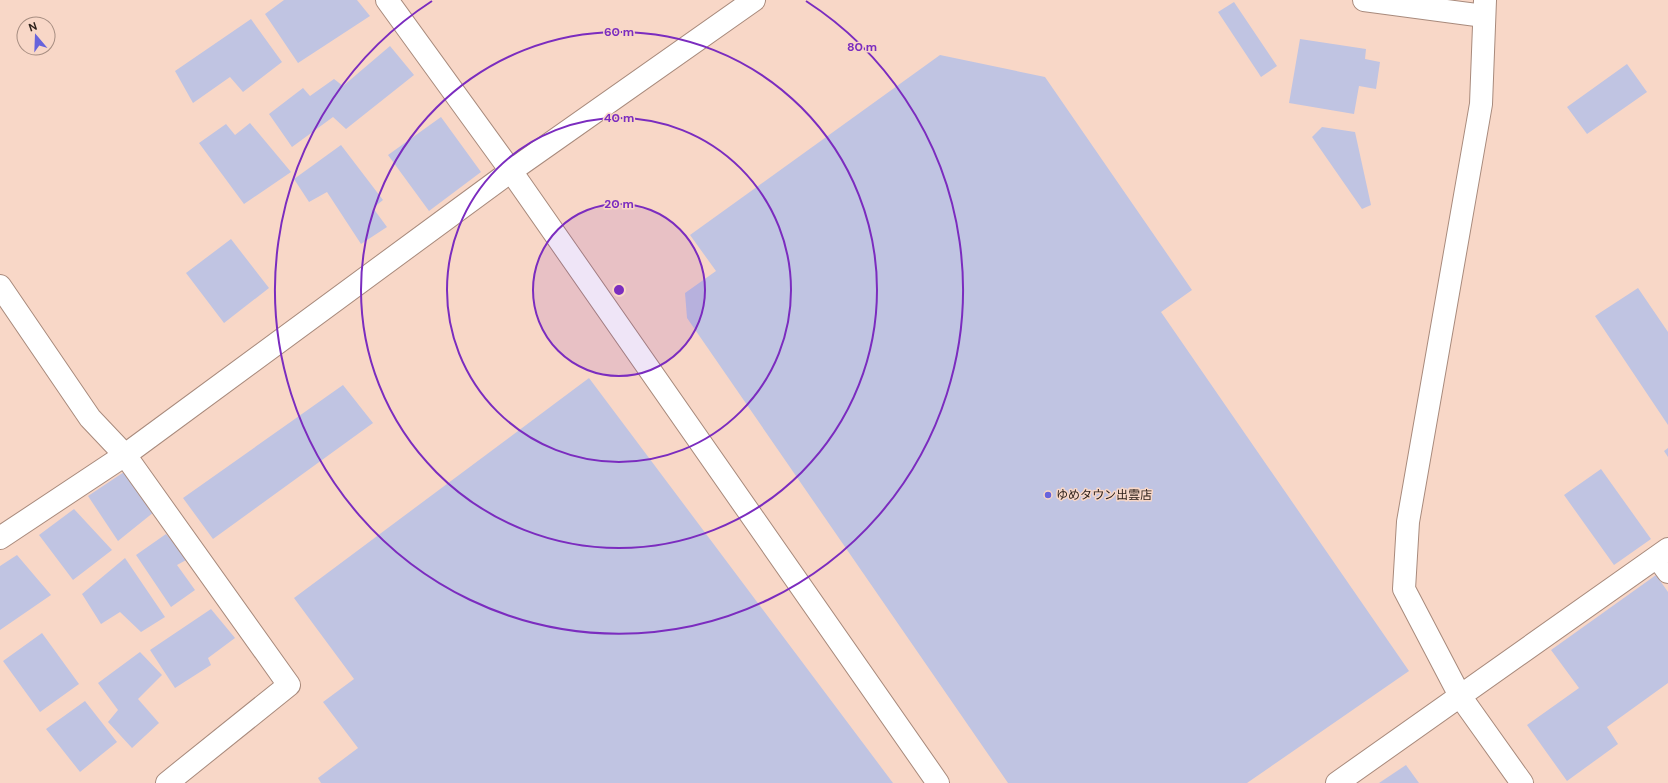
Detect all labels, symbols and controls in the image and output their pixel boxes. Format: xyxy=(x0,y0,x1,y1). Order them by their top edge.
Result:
north arrow xyxy=(16,16,56,56)
text: N xyxy=(27,19,39,34)
text: 60 m xyxy=(604,24,634,40)
text: 80 m xyxy=(847,39,877,55)
text: 40 m xyxy=(604,110,634,126)
text: 20 m xyxy=(604,196,634,212)
centre of rings xyxy=(612,283,626,297)
place label: ゆめタウン出雲店 xyxy=(1056,487,1152,503)
marker: ゆめタウン出雲店 xyxy=(1043,490,1053,500)

